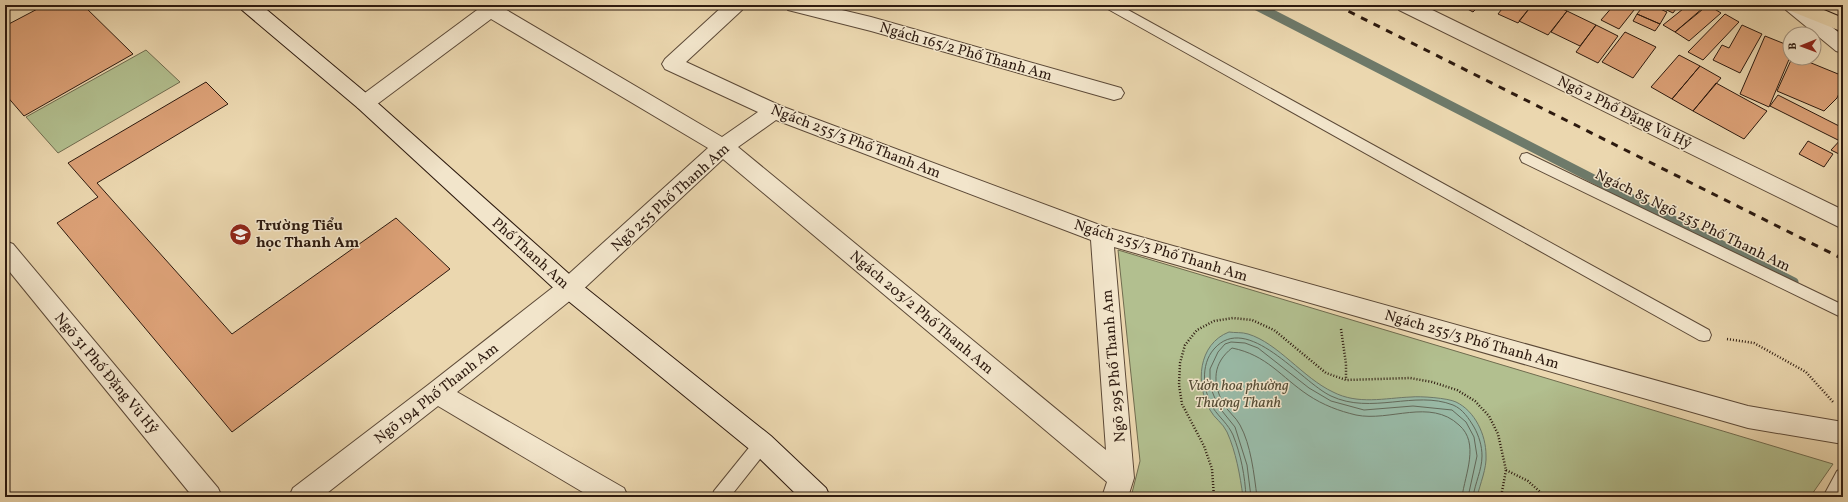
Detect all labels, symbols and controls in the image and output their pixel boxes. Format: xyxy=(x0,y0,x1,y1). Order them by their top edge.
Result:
street label: Ngách 165/2 Phố Thanh Am xyxy=(877,18,1054,87)
north arrow xyxy=(1782,26,1822,66)
text: B xyxy=(1786,42,1801,50)
street label: Ngõ 2 Phố Đặng Vũ Hỷ xyxy=(1553,72,1695,155)
street label: Ngách 255/3 Phố Thanh Am xyxy=(767,100,944,185)
street label: Ngõ 255 Phố Thanh Am xyxy=(607,139,735,257)
street label: Ngách 85 Ngõ 255 Phố Thanh Am xyxy=(1591,165,1794,278)
street label: Phố Thanh Am xyxy=(487,214,573,295)
street label: Ngách 255/3 Phố Thanh Am xyxy=(1071,215,1250,288)
place label: Trường Tiểu học Thanh Am xyxy=(256,216,360,254)
school or university icon: Trường Tiểu học Thanh Am xyxy=(227,221,253,247)
street label: Ngách 203/2 Phố Thanh Am xyxy=(844,247,998,380)
street label: Ngõ 295 Phố Thanh Am xyxy=(1097,289,1132,443)
street label: Ngách 255/3 Phố Thanh Am xyxy=(1382,305,1561,375)
street label: Ngõ 31 Phố Đặng Vũ Hỷ xyxy=(49,309,163,439)
street label: Ngõ 194 Phố Thanh Am xyxy=(370,339,504,449)
park label: Vườn hoa phường Thượng Thanh xyxy=(1187,376,1289,414)

